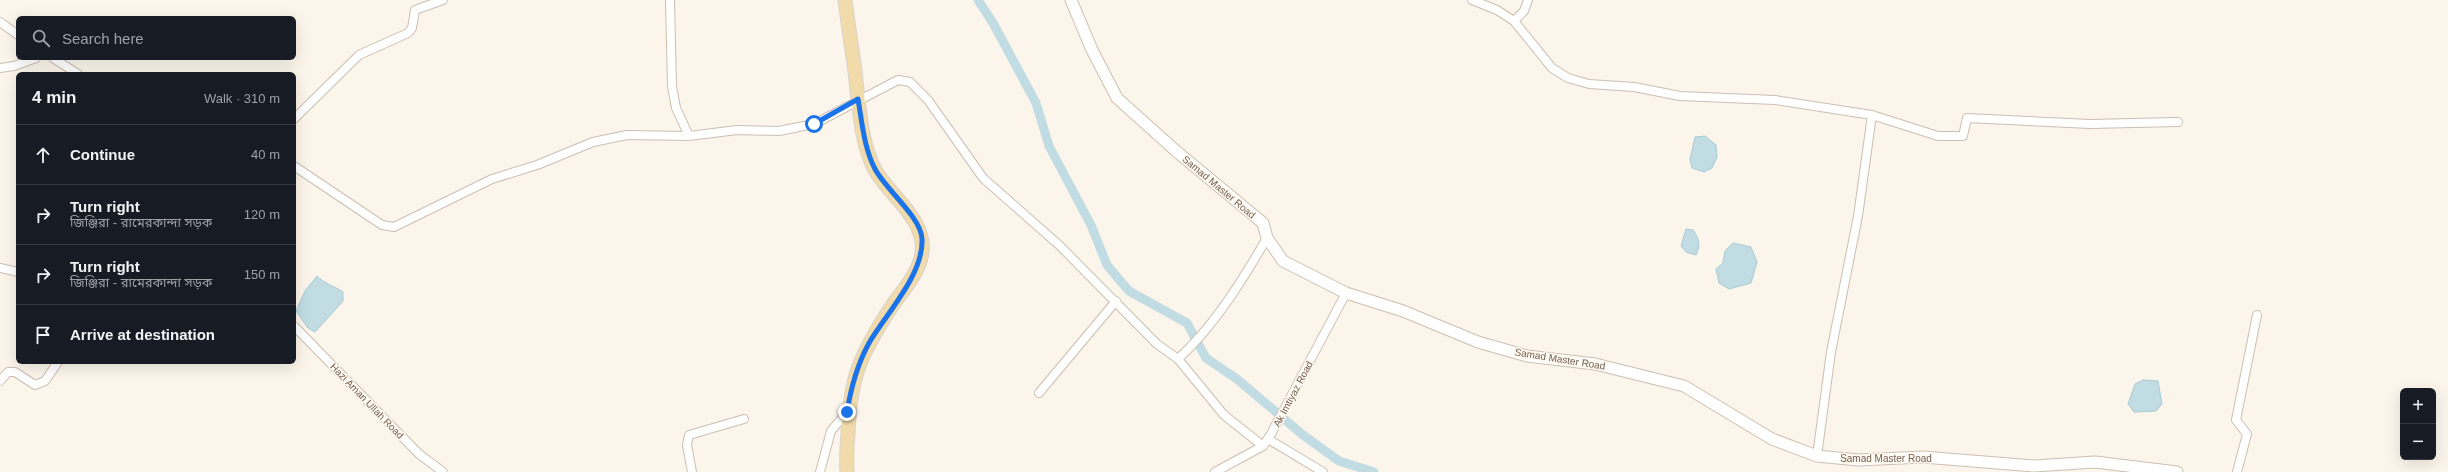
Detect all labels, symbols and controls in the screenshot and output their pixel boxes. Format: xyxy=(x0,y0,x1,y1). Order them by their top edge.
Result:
search box xyxy=(16,16,296,60)
icon: search xyxy=(30,27,52,49)
text: Search here xyxy=(62,30,144,47)
text: 4 min xyxy=(32,88,76,107)
text: Walk · 310 m xyxy=(204,91,280,106)
route start xyxy=(805,115,823,133)
icon: ahead xyxy=(32,144,54,166)
text: Continue xyxy=(70,146,135,163)
text: 40 m xyxy=(251,147,280,162)
street label: Samad Master Road xyxy=(1180,153,1258,221)
text: Turn right xyxy=(70,198,140,215)
icon: right xyxy=(32,204,54,226)
text: 120 m xyxy=(244,207,280,222)
text: জিঞ্জিরা - রামেরকান্দা সড়ক xyxy=(70,215,212,230)
text: Turn right xyxy=(70,258,140,275)
icon: right xyxy=(32,264,54,286)
text: 150 m xyxy=(244,267,280,282)
text: জিঞ্জিরা - রামেরকান্দা সড়ক xyxy=(70,275,212,290)
icon: arrive xyxy=(32,324,54,346)
text: Arrive at destination xyxy=(70,326,215,343)
street label: Samad Master Road xyxy=(1514,346,1606,372)
street label: Ak Imtiyaz Road xyxy=(1271,359,1315,429)
street label: Hazi Aman Ullah Road xyxy=(328,361,406,441)
map controls xyxy=(2400,388,2436,460)
button: + xyxy=(2400,388,2436,424)
route end xyxy=(838,403,856,421)
button: − xyxy=(2400,424,2436,460)
street label: Samad Master Road xyxy=(1840,453,1932,464)

